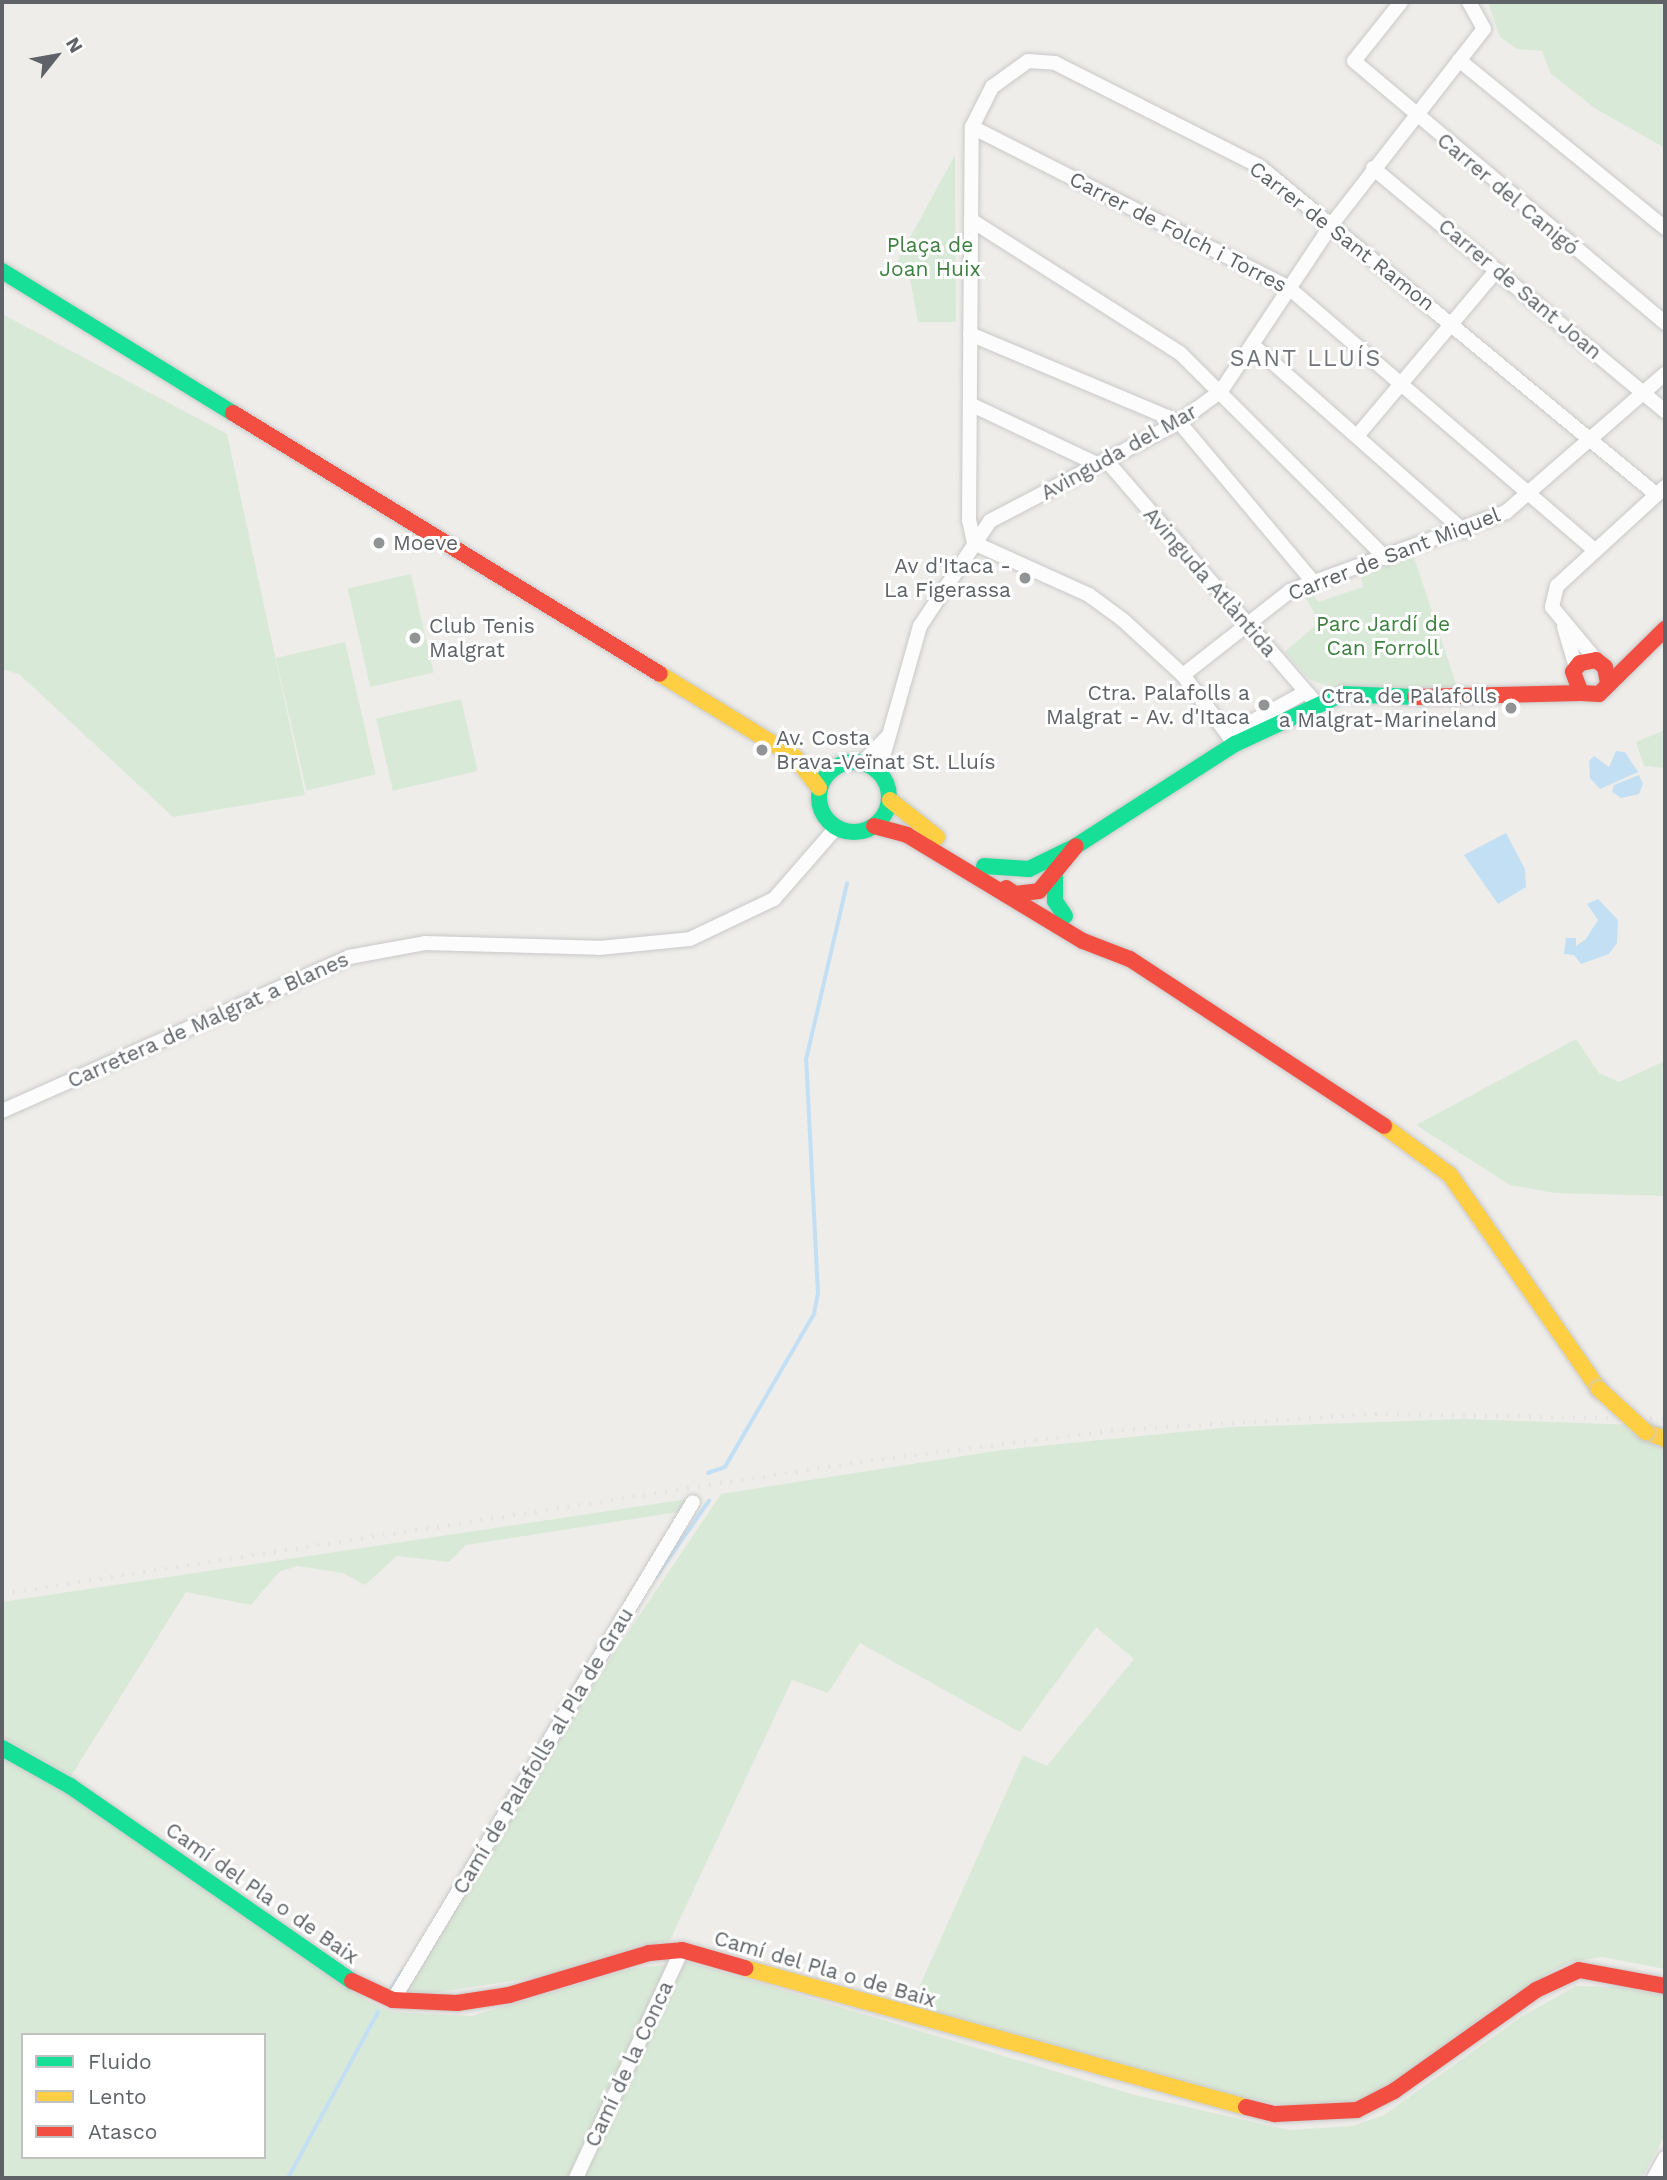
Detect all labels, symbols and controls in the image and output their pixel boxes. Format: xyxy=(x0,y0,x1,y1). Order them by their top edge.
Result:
north arrow xyxy=(21,21,91,91)
text: N xyxy=(61,33,88,57)
street label: Carrer del Canigó xyxy=(1432,127,1584,261)
street label: Carrer de Sant Ramon xyxy=(1244,156,1440,316)
street label: Carrer de Folch i Torres xyxy=(1065,166,1291,298)
street label: Carrer de Sant Joan xyxy=(1433,213,1607,365)
park label: Plaça de Joan Huix xyxy=(879,232,981,282)
district label: SANT LLUÍS xyxy=(1231,345,1381,373)
street label: Avinguda del Mar xyxy=(1036,398,1202,506)
street label: Avinguda Atlàntida xyxy=(1138,501,1282,663)
street label: Carrer de Sant Miquel xyxy=(1284,502,1504,606)
place label: Moeve xyxy=(393,530,458,556)
marker: Moeve xyxy=(371,535,387,551)
place label: Av d'Itaca - La Figerassa xyxy=(884,553,1011,603)
marker: Av d'Itaca - La Figerassa xyxy=(1017,570,1033,586)
park label: Parc Jardí de Can Forroll xyxy=(1316,611,1450,661)
place label: Club Tenis Malgrat xyxy=(429,613,535,663)
marker: Club Tenis Malgrat xyxy=(407,630,423,646)
place label: Ctra. Palafolls a Malgrat - Av. d'Itaca xyxy=(1045,680,1250,730)
place label: Ctra. de Palafolls a Malgrat-Marineland xyxy=(1278,683,1497,733)
marker: Ctra. Palafolls a Malgrat - Av. d'Itaca xyxy=(1256,697,1272,713)
marker: Ctra. de Palafolls a Malgrat-Marineland xyxy=(1503,700,1519,716)
place label: Av. Costa Brava-Veïnat St. Lluís xyxy=(776,725,996,775)
marker: Av. Costa Brava-Veïnat St. Lluís xyxy=(754,742,770,758)
street label: Carretera de Malgrat a Blanes xyxy=(63,946,353,1094)
street label: Camí de Palafolls al Pla de Grau xyxy=(447,1603,639,1899)
street label: Camí del Pla o de Baix xyxy=(160,1816,364,1970)
street label: Camí del Pla o de Baix xyxy=(711,1925,939,2013)
street label: Camí de la Conca xyxy=(579,1977,679,2151)
legend xyxy=(21,2033,266,2159)
text: Fluido xyxy=(88,2049,152,2074)
text: Lento xyxy=(88,2084,147,2109)
text: Atasco xyxy=(88,2119,157,2144)

